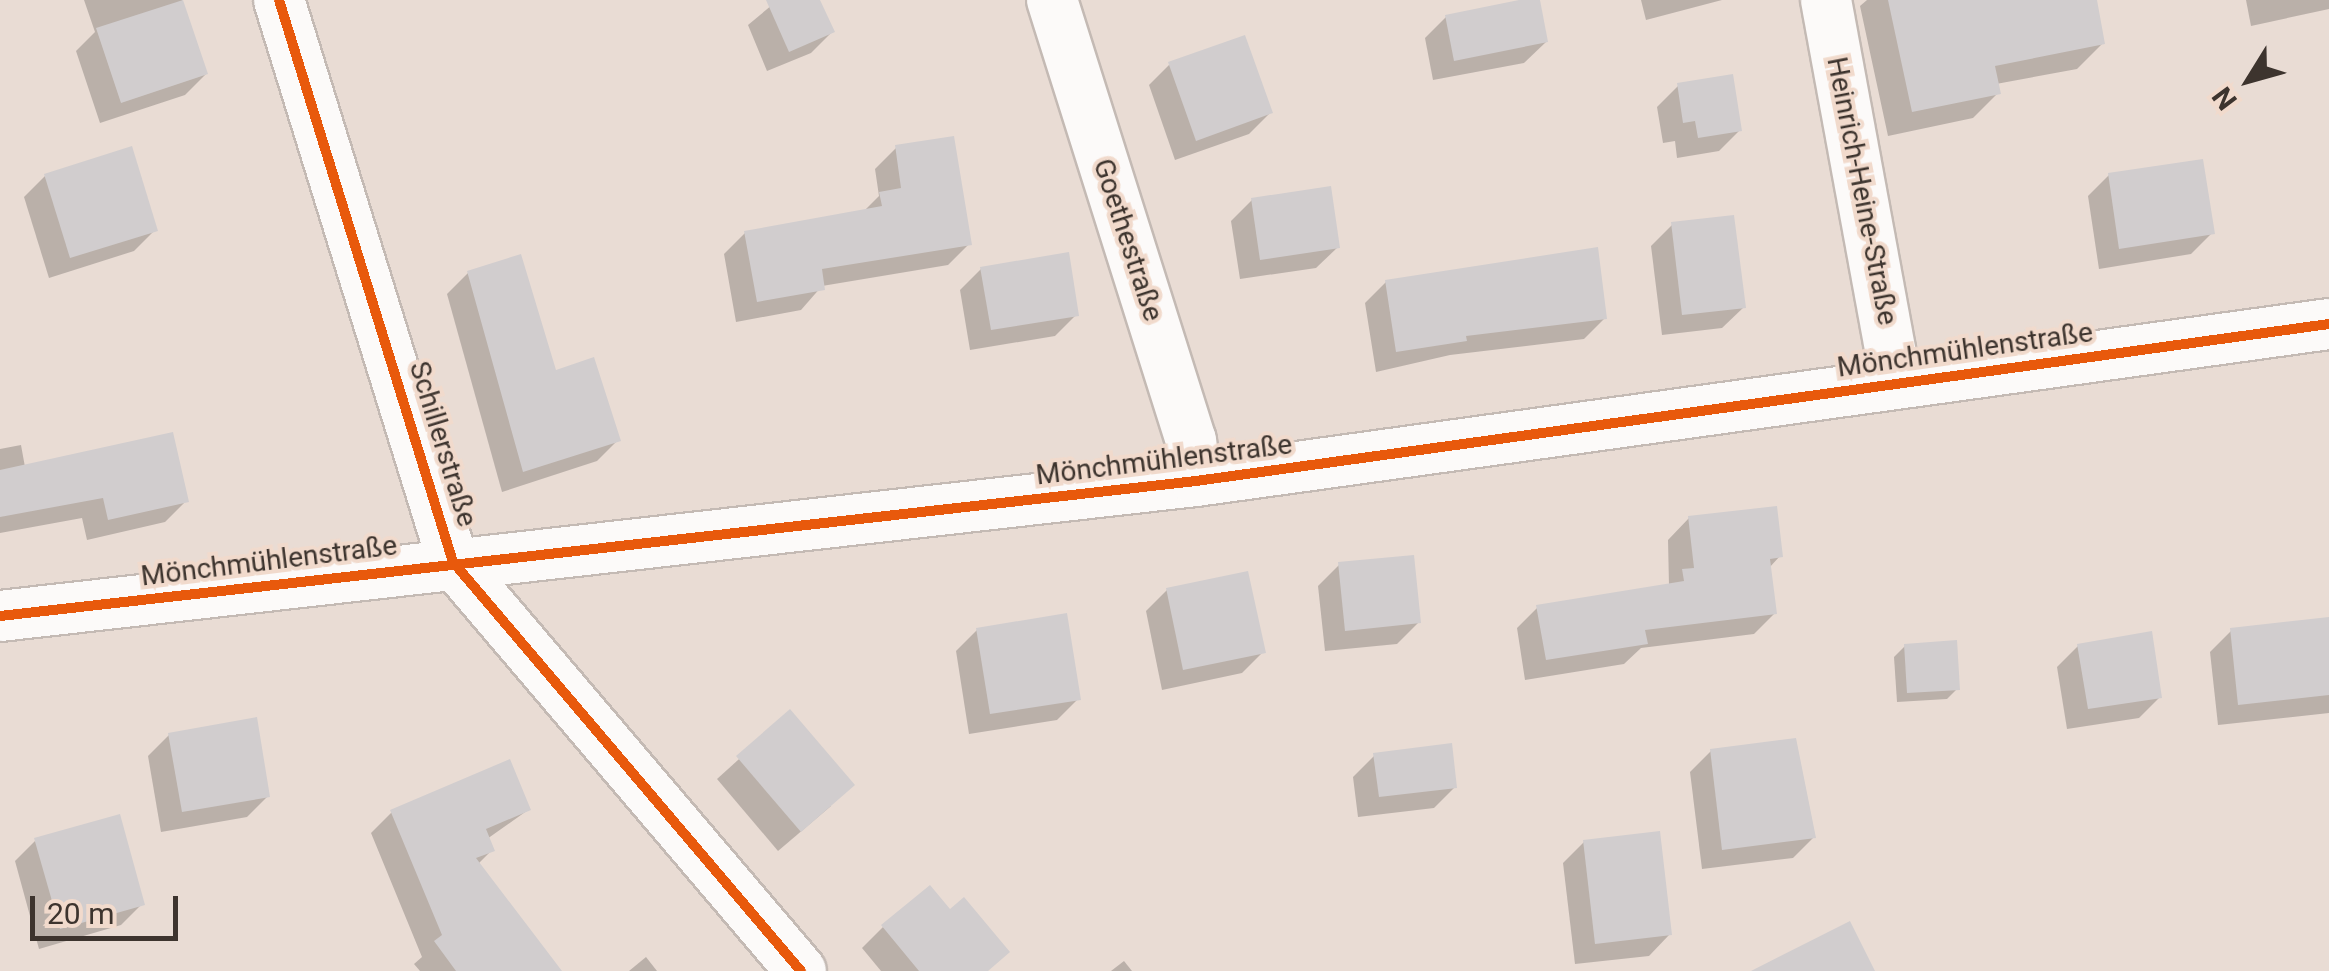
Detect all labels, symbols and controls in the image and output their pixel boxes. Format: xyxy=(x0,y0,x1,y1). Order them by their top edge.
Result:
north arrow xyxy=(2199,30,2299,130)
street label: Heinrich-Heine-Straße xyxy=(1820,54,1904,328)
text: N xyxy=(2206,81,2244,116)
street label: Goethestraße xyxy=(1086,155,1170,325)
street label: Mönchmühlenstraße xyxy=(1835,315,2095,385)
street label: Schillerstraße xyxy=(402,357,484,531)
street label: Mönchmühlenstraße xyxy=(1034,428,1294,492)
street label: Mönchmühlenstraße xyxy=(139,529,399,593)
scale bar xyxy=(35,876,182,938)
text: 20 m xyxy=(47,896,114,931)

